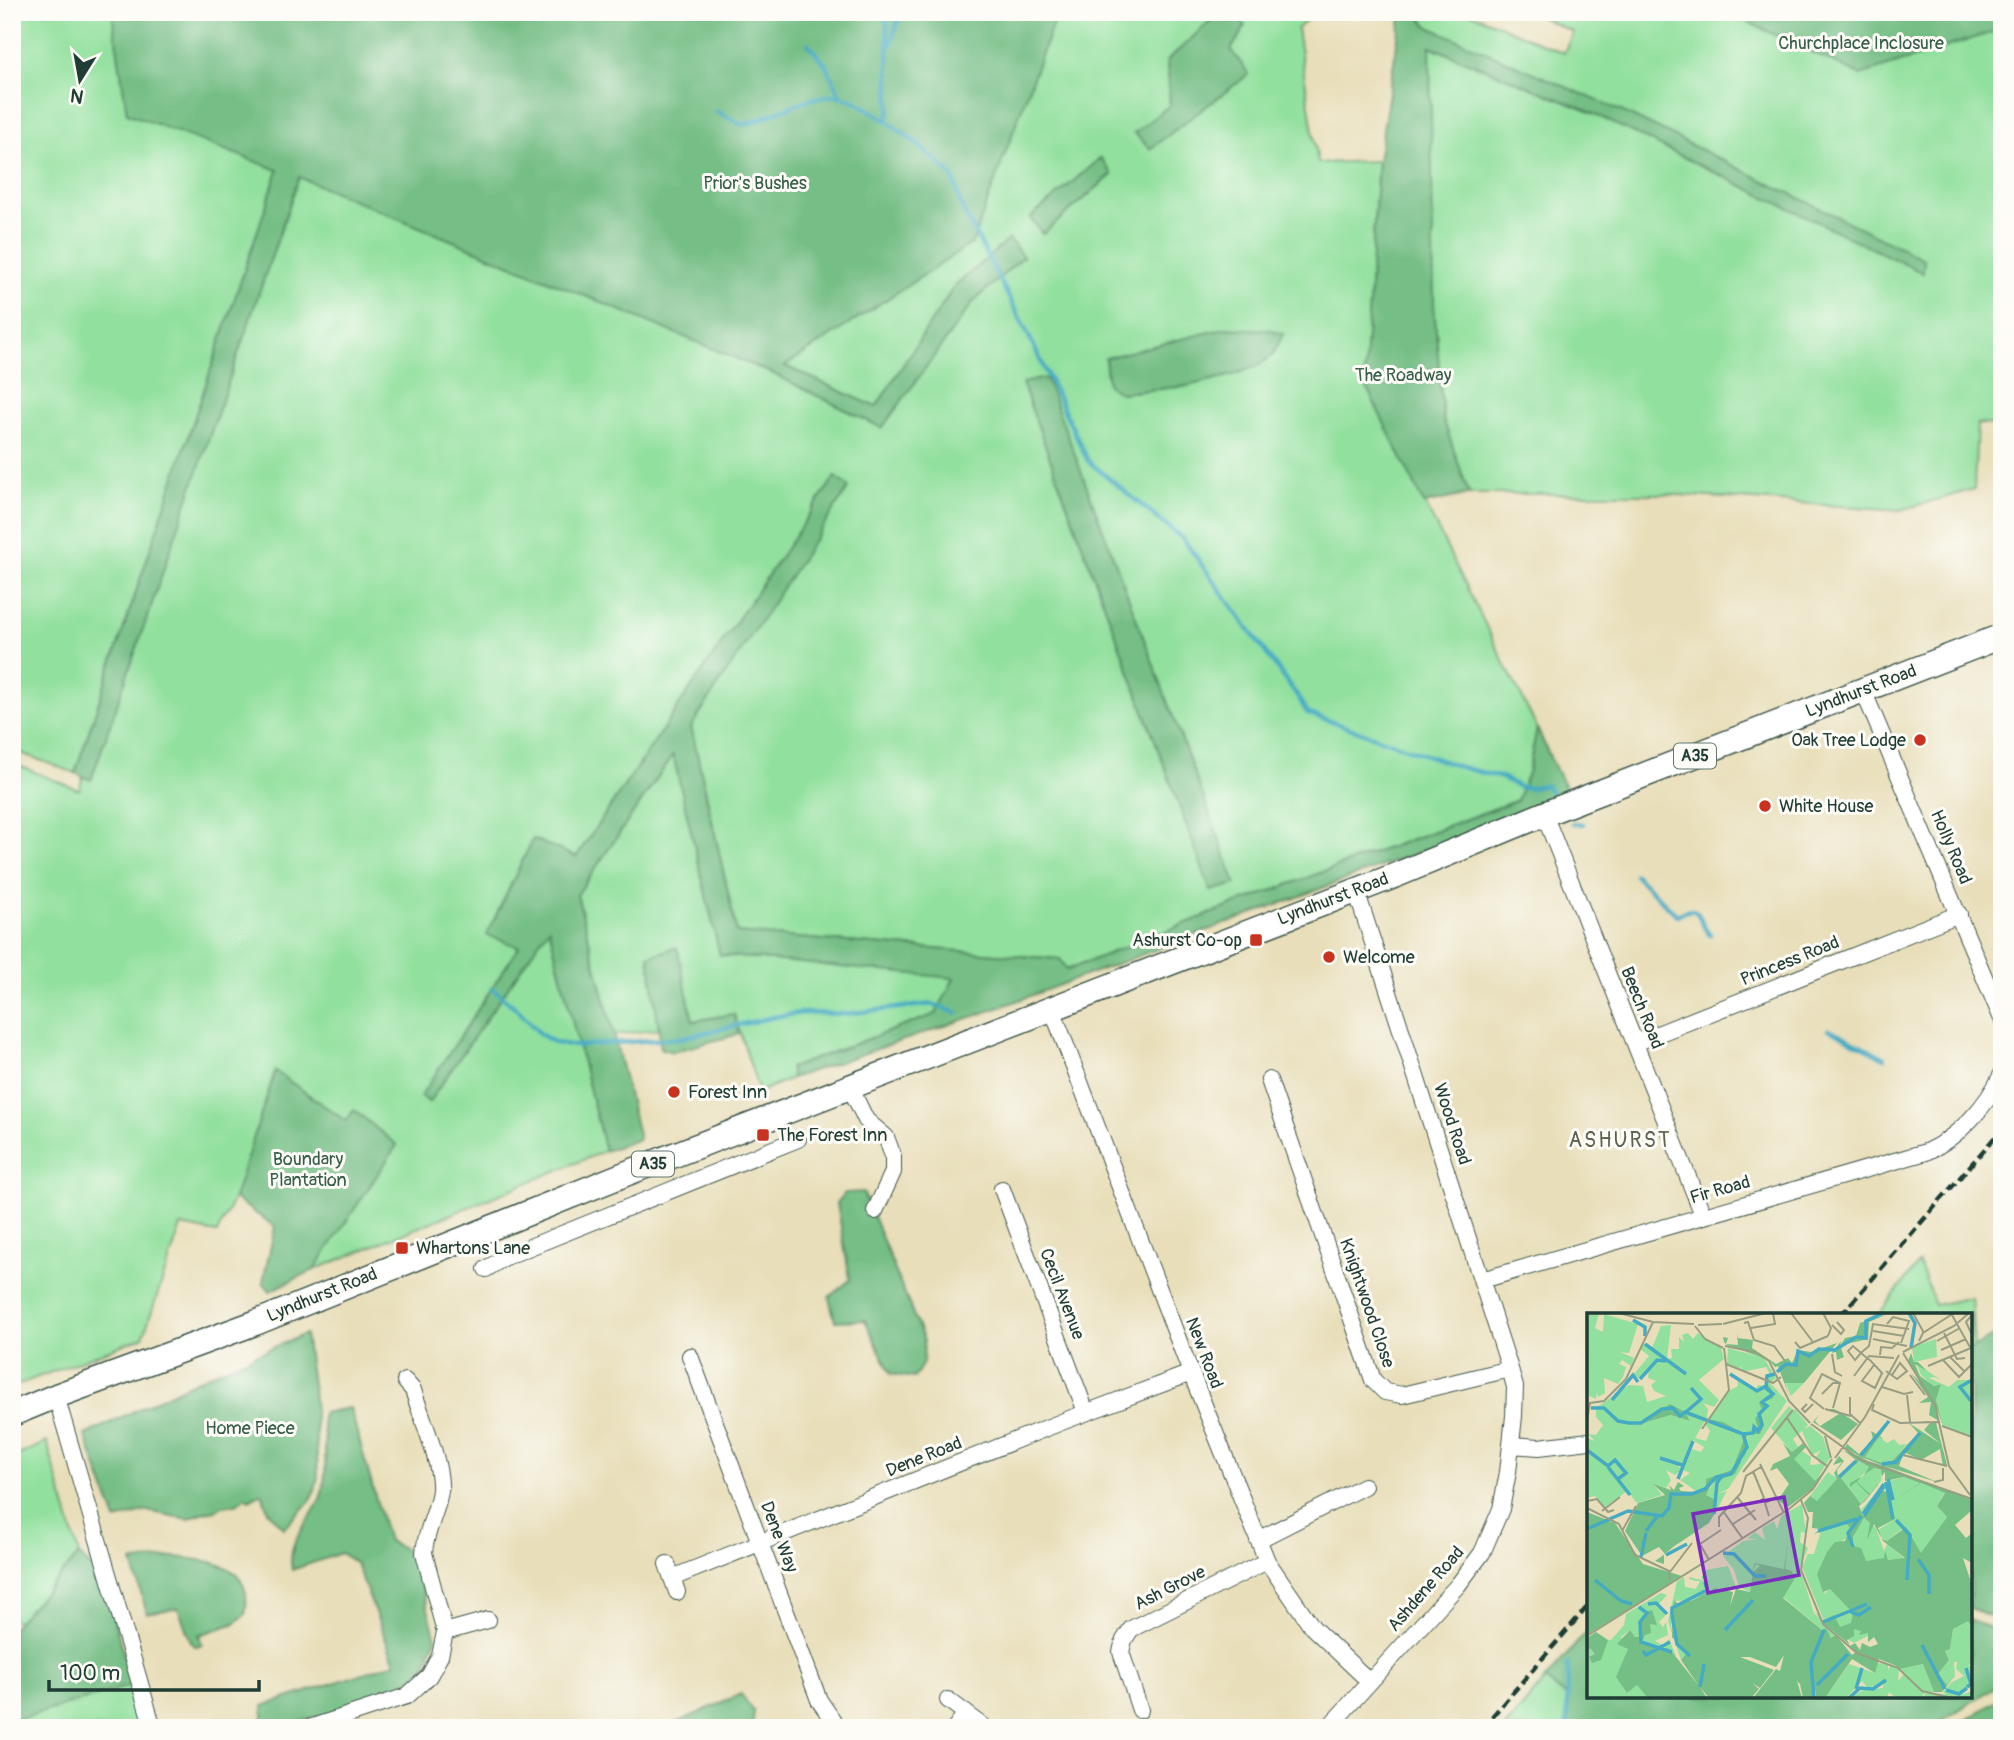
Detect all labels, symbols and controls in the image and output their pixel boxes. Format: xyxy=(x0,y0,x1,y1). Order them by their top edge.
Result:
park label: Churchplace Inclosure xyxy=(1778,32,1944,55)
north arrow xyxy=(46,46,116,116)
text: N xyxy=(68,83,86,109)
park label: Prior's Bushes xyxy=(703,172,807,195)
park label: The Roadway xyxy=(1355,364,1452,387)
street label: Lyndhurst Road xyxy=(1802,659,1920,723)
place label: Oak Tree Lodge xyxy=(1791,729,1906,752)
marker: Oak Tree Lodge xyxy=(1912,732,1928,748)
road number: A35 xyxy=(1674,744,1716,768)
place label: White House xyxy=(1779,795,1873,818)
marker: White House xyxy=(1757,798,1773,814)
street label: Holly Road xyxy=(1925,806,1977,888)
street label: Lyndhurst Road xyxy=(1274,867,1392,931)
place label: Ashurst Co-op xyxy=(1132,929,1242,952)
street label: Princess Road xyxy=(1737,931,1843,991)
marker: Ashurst Co-op xyxy=(1248,932,1264,948)
place label: Welcome xyxy=(1343,946,1415,969)
marker: Welcome xyxy=(1321,949,1337,965)
street label: Beech Road xyxy=(1615,963,1669,1053)
street label: Wood Road xyxy=(1428,1080,1476,1168)
place label: Forest Inn xyxy=(688,1081,767,1104)
marker: Forest Inn xyxy=(666,1084,682,1100)
place label: The Forest Inn xyxy=(777,1124,887,1147)
marker: The Forest Inn xyxy=(755,1127,771,1143)
district label: ASHURST xyxy=(1568,1127,1672,1154)
park label: Boundary Plantation xyxy=(269,1148,347,1192)
road number: A35 xyxy=(632,1152,674,1176)
street label: Fir Road xyxy=(1687,1170,1753,1210)
street label: Knightwood Close xyxy=(1334,1235,1400,1371)
place label: Whartons Lane xyxy=(416,1237,530,1260)
marker: Whartons Lane xyxy=(394,1240,410,1256)
street label: Cecil Avenue xyxy=(1034,1245,1090,1343)
street label: Lyndhurst Road xyxy=(263,1262,381,1328)
inset map xyxy=(1587,1313,1972,1698)
street label: New Road xyxy=(1180,1314,1228,1392)
park label: Home Piece xyxy=(205,1417,295,1440)
street label: Dene Road xyxy=(883,1431,965,1483)
street label: Dene Way xyxy=(755,1498,803,1576)
street label: Ashdene Road xyxy=(1383,1541,1469,1637)
street label: Ash Grove xyxy=(1131,1560,1210,1616)
scale bar xyxy=(49,1649,259,1693)
text: 100 m xyxy=(60,1660,120,1687)

